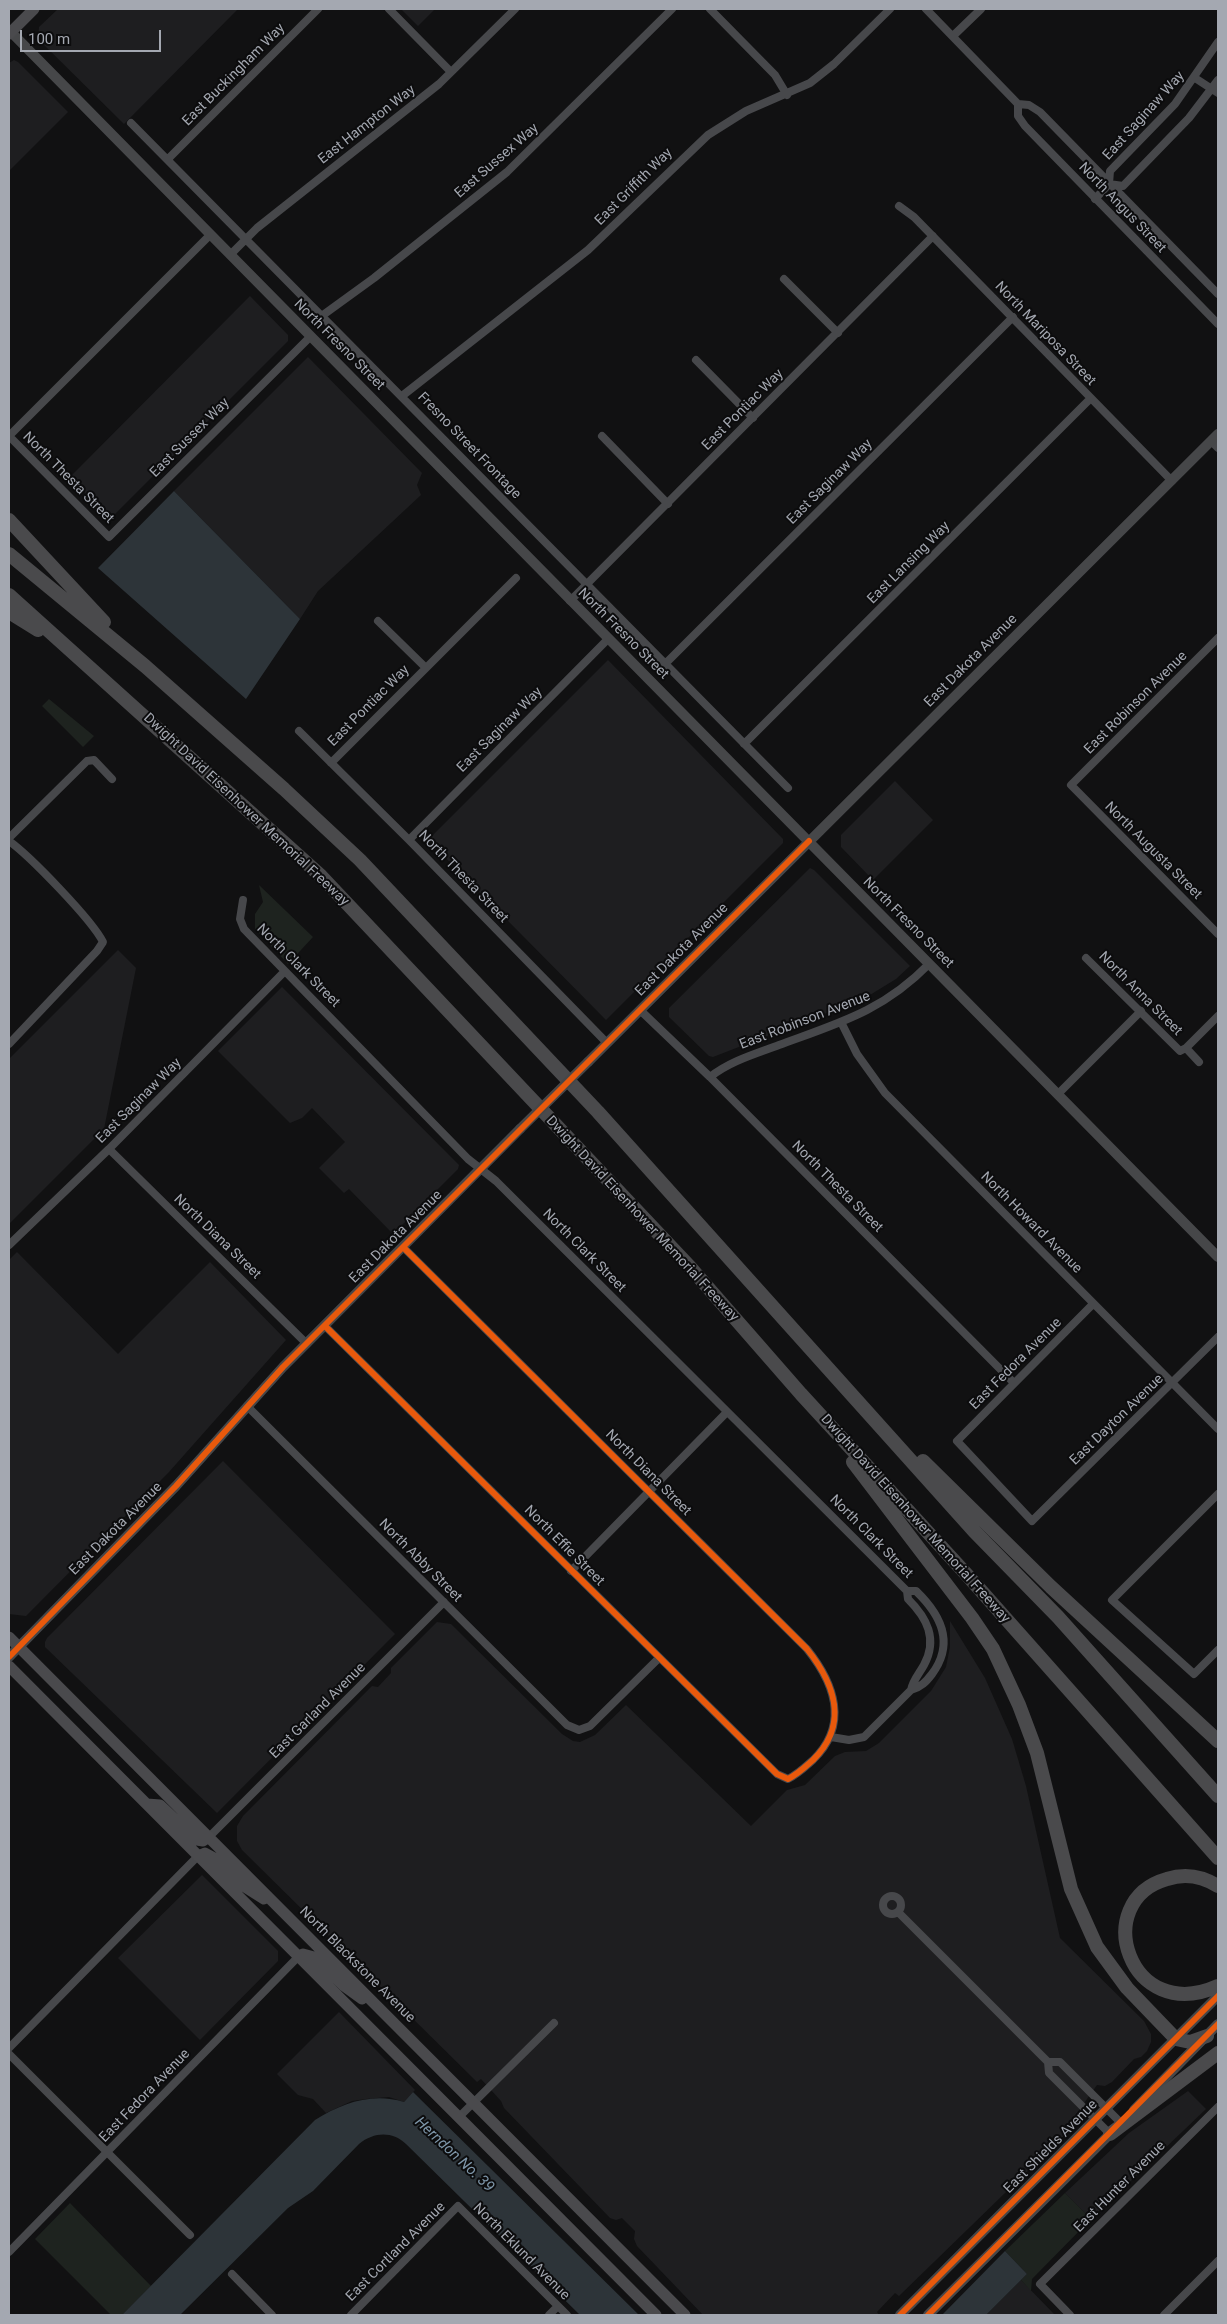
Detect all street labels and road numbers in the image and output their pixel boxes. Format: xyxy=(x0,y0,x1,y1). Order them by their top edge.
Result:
street label: East Buckingham Way xyxy=(179,20,289,130)
street label: East Saginaw Way xyxy=(1100,68,1188,164)
street label: East Hampton Way xyxy=(315,82,419,168)
street label: East Sussex Way xyxy=(452,120,542,202)
street label: East Griffith Way xyxy=(592,145,676,229)
street label: North Angus Street xyxy=(1075,159,1169,257)
street label: North Mariposa Street xyxy=(991,279,1099,389)
street label: North Fresno Street xyxy=(290,296,388,394)
street label: East Pontiac Way xyxy=(699,366,787,454)
street label: Fresno Street Frontage xyxy=(414,389,524,503)
street label: East Sussex Way xyxy=(147,395,233,481)
street label: North Thesta Street xyxy=(19,429,117,527)
street label: East Saginaw Way xyxy=(784,436,876,528)
street label: East Lansing Way xyxy=(864,518,954,608)
street label: North Fresno Street xyxy=(574,585,672,683)
street label: East Dakota Avenue xyxy=(921,611,1021,711)
street label: East Robinson Avenue xyxy=(1081,648,1191,758)
street label: East Pontiac Way xyxy=(325,662,413,750)
street label: East Saginaw Way xyxy=(454,684,546,776)
street label: Dwight David Eisenhower Memorial Freeway xyxy=(140,710,352,910)
street label: North Augusta Street xyxy=(1101,799,1205,903)
street label: North Thesta Street xyxy=(415,827,511,927)
street label: North Fresno Street xyxy=(859,874,957,972)
street label: East Dakota Avenue xyxy=(632,900,732,1000)
street label: North Clark Street xyxy=(253,921,343,1011)
street label: North Anna Street xyxy=(1095,949,1185,1039)
street label: East Robinson Avenue xyxy=(737,988,873,1054)
street label: East Saginaw Way xyxy=(93,1055,185,1147)
street label: Dwight David Eisenhower Memorial Freeway xyxy=(542,1113,742,1325)
street label: North Thesta Street xyxy=(788,1138,886,1236)
street label: North Howard Avenue xyxy=(977,1169,1085,1277)
street label: East Dakota Avenue xyxy=(346,1187,446,1287)
street label: North Diana Street xyxy=(170,1191,264,1283)
street label: North Clark Street xyxy=(539,1206,629,1296)
street label: East Fedora Avenue xyxy=(967,1315,1065,1413)
street label: East Dayton Avenue xyxy=(1067,1371,1167,1469)
street label: Dwight David Eisenhower Memorial Freeway xyxy=(817,1411,1013,1627)
street label: North Diana Street xyxy=(601,1426,695,1520)
street label: East Dakota Avenue xyxy=(66,1479,166,1579)
street label: North Clark Street xyxy=(826,1492,916,1582)
street label: North Effie Street xyxy=(520,1502,608,1590)
street label: North Abby Street xyxy=(375,1516,465,1606)
street label: East Garland Avenue xyxy=(267,1660,369,1762)
street label: North Blackstone Avenue xyxy=(296,1904,418,2026)
street label: East Fedora Avenue xyxy=(96,2046,194,2146)
street label: East Shields Avenue xyxy=(1001,2097,1101,2197)
street label: East Hunter Avenue xyxy=(1071,2138,1169,2236)
street label: East Cortland Avenue xyxy=(343,2199,449,2305)
street label: North Eklund Avenue xyxy=(469,2200,573,2304)

